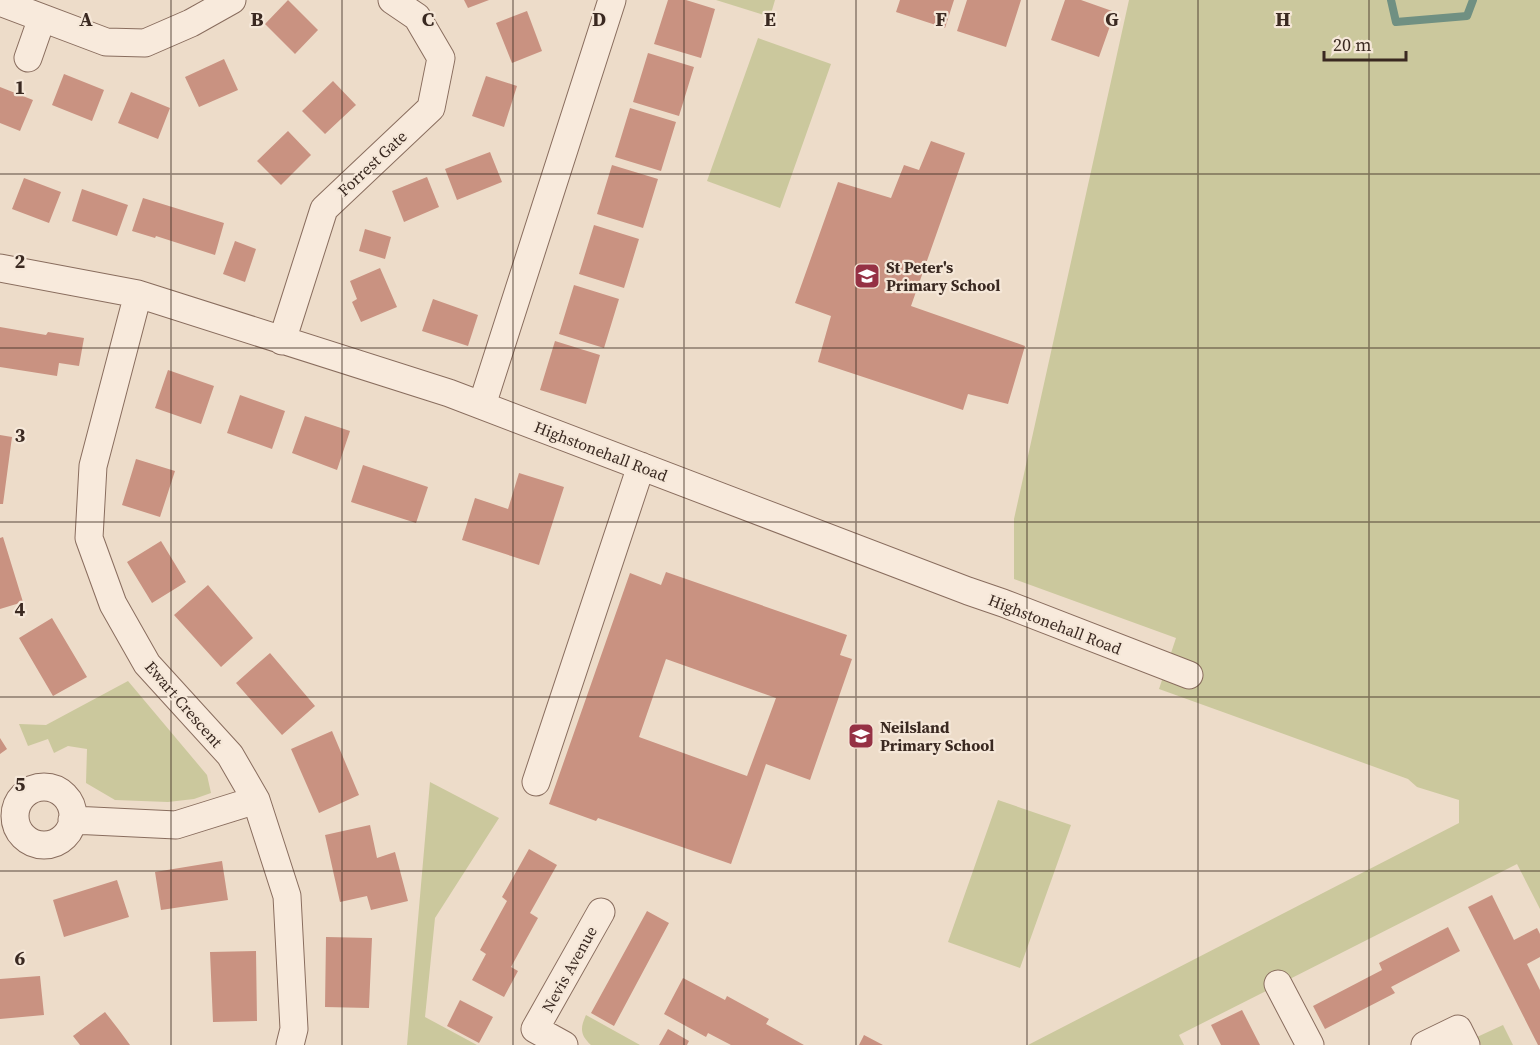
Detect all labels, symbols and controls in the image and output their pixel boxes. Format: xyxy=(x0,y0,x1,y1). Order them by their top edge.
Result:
text: A xyxy=(79,5,93,33)
text: B xyxy=(250,5,264,33)
text: C xyxy=(422,5,434,33)
text: D xyxy=(592,5,606,33)
text: E xyxy=(764,5,776,33)
text: F xyxy=(935,5,947,33)
text: G xyxy=(1105,5,1119,33)
text: H xyxy=(1275,5,1291,33)
scale bar xyxy=(1324,24,1406,62)
text: 20 m xyxy=(1333,32,1371,57)
text: 1 xyxy=(15,73,25,101)
street label: Forrest Gate xyxy=(333,125,411,201)
text: 2 xyxy=(15,247,26,275)
place label: St Peter's Primary School xyxy=(886,256,1000,296)
school or university icon: St Peter's Primary School xyxy=(852,261,882,291)
street label: Highstonehall Road xyxy=(531,415,671,487)
text: 3 xyxy=(15,421,26,449)
street label: Highstonehall Road xyxy=(985,588,1125,660)
text: 4 xyxy=(15,595,26,623)
street label: Ewart Crescent xyxy=(140,656,228,753)
place label: Neilsland Primary School xyxy=(880,716,994,756)
school or university icon: Neilsland Primary School xyxy=(846,721,876,751)
text: 5 xyxy=(15,770,26,798)
street label: Nevis Avenue xyxy=(536,922,602,1016)
text: 6 xyxy=(15,944,26,972)

